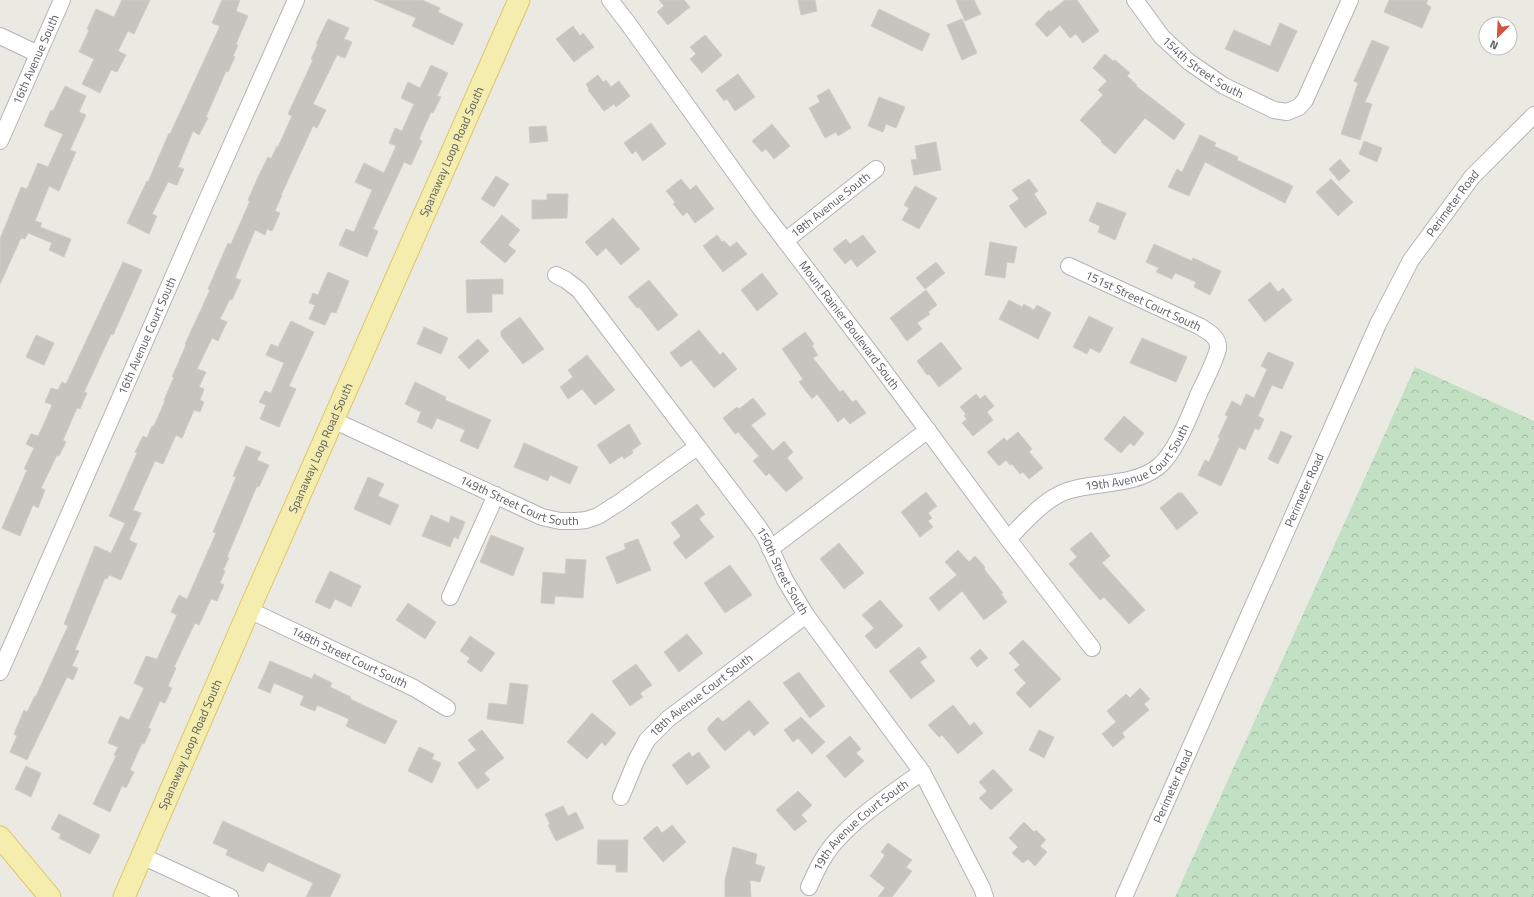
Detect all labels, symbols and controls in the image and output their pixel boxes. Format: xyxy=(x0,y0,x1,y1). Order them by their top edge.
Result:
street label: 16th Avenue South xyxy=(7,11,64,107)
north arrow xyxy=(1478,16,1518,56)
street label: 154th Street South xyxy=(1158,31,1247,103)
text: N xyxy=(1487,36,1501,54)
street label: Spanaway Loop Road South xyxy=(414,84,488,220)
street label: Perimeter Road xyxy=(1421,165,1483,241)
street label: 18th Avenue South xyxy=(786,167,874,242)
street label: Mount Rainier Boulevard South xyxy=(795,257,905,394)
street label: 151st Street Court South xyxy=(1082,265,1204,336)
street label: 16th Avenue Court South xyxy=(113,274,181,398)
street label: Spanaway Loop Road South xyxy=(283,380,357,516)
street label: 19th Avenue Court South xyxy=(1084,421,1194,495)
street label: Perimeter Road xyxy=(1279,450,1329,530)
street label: 149th Street Court South xyxy=(457,470,579,530)
street label: 150th Street South xyxy=(752,523,814,618)
street label: 148th Street Court South xyxy=(288,621,411,693)
street label: 18th Avenue Court South xyxy=(645,648,757,742)
street label: Spanaway Loop Road South xyxy=(153,676,227,813)
street label: Perimeter Road xyxy=(1148,746,1197,826)
street label: 19th Avenue Court South xyxy=(808,774,912,874)

